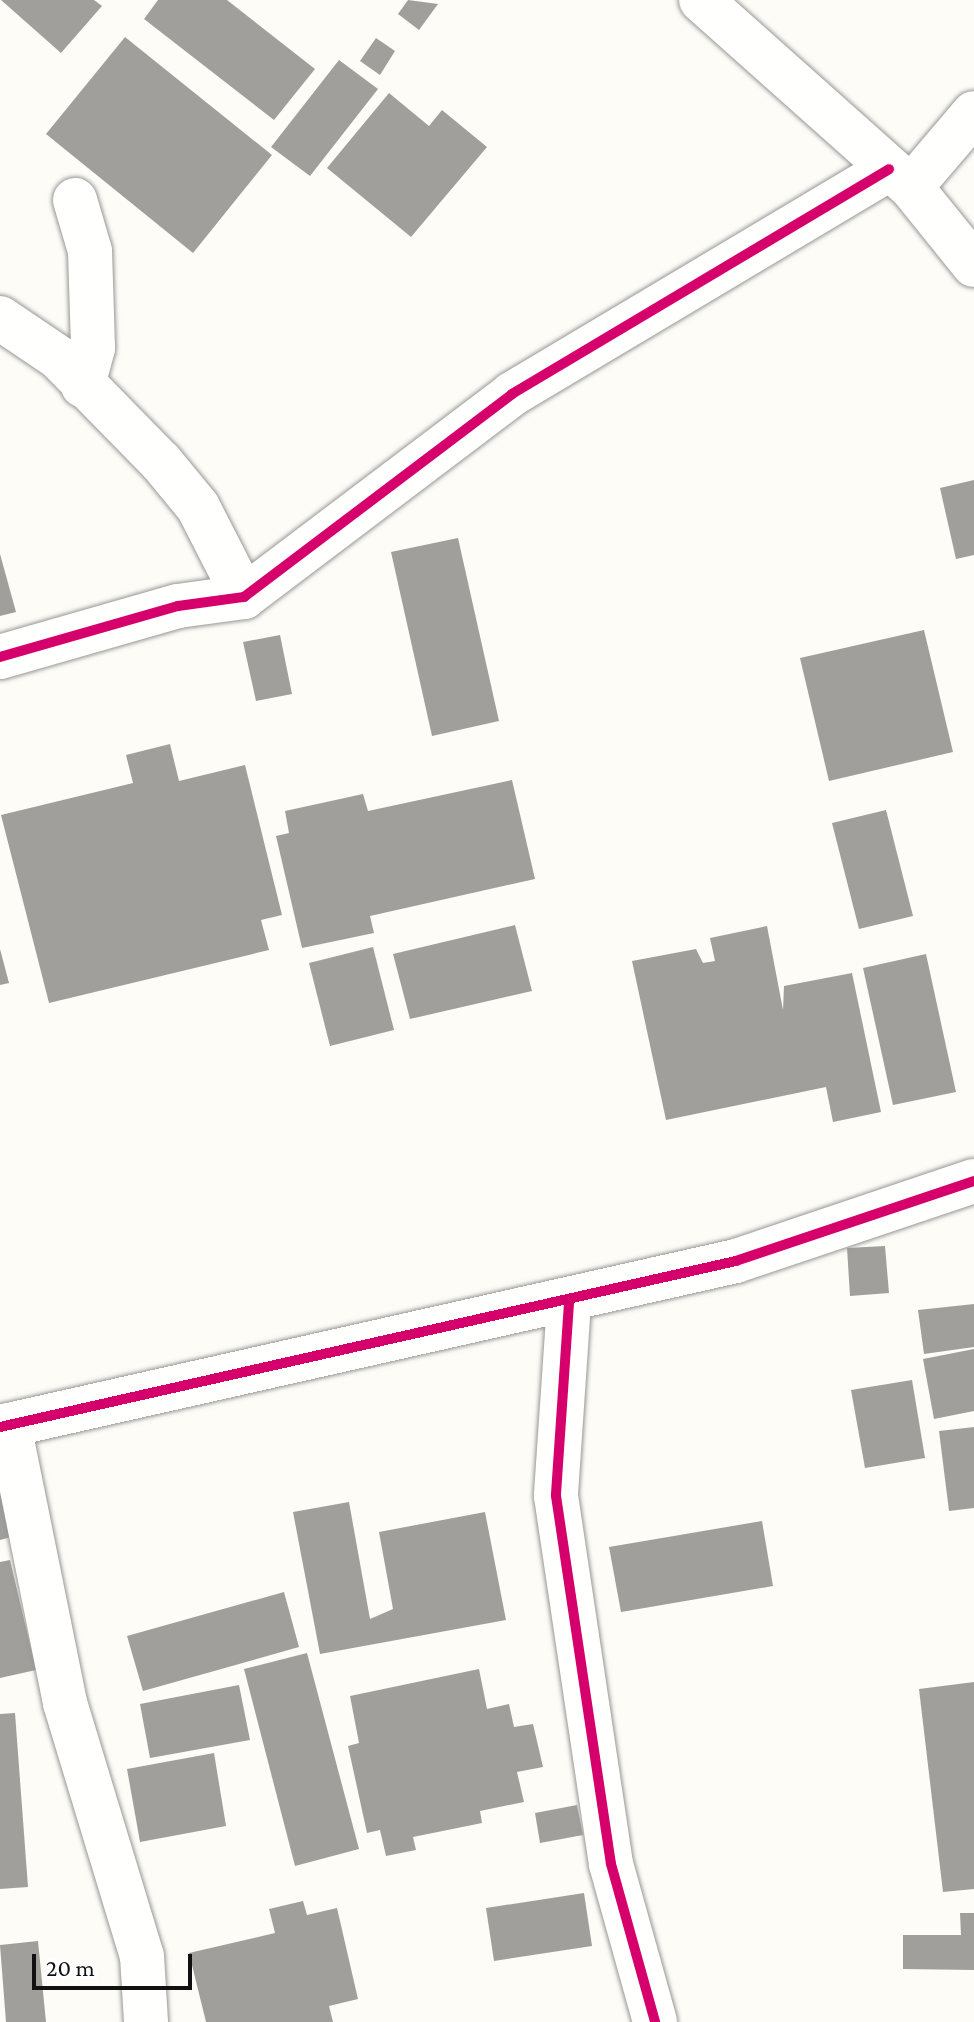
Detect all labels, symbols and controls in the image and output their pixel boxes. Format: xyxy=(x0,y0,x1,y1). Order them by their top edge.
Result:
scale bar xyxy=(36,1938,196,1988)
text: 20 m xyxy=(46,1954,95,1981)

